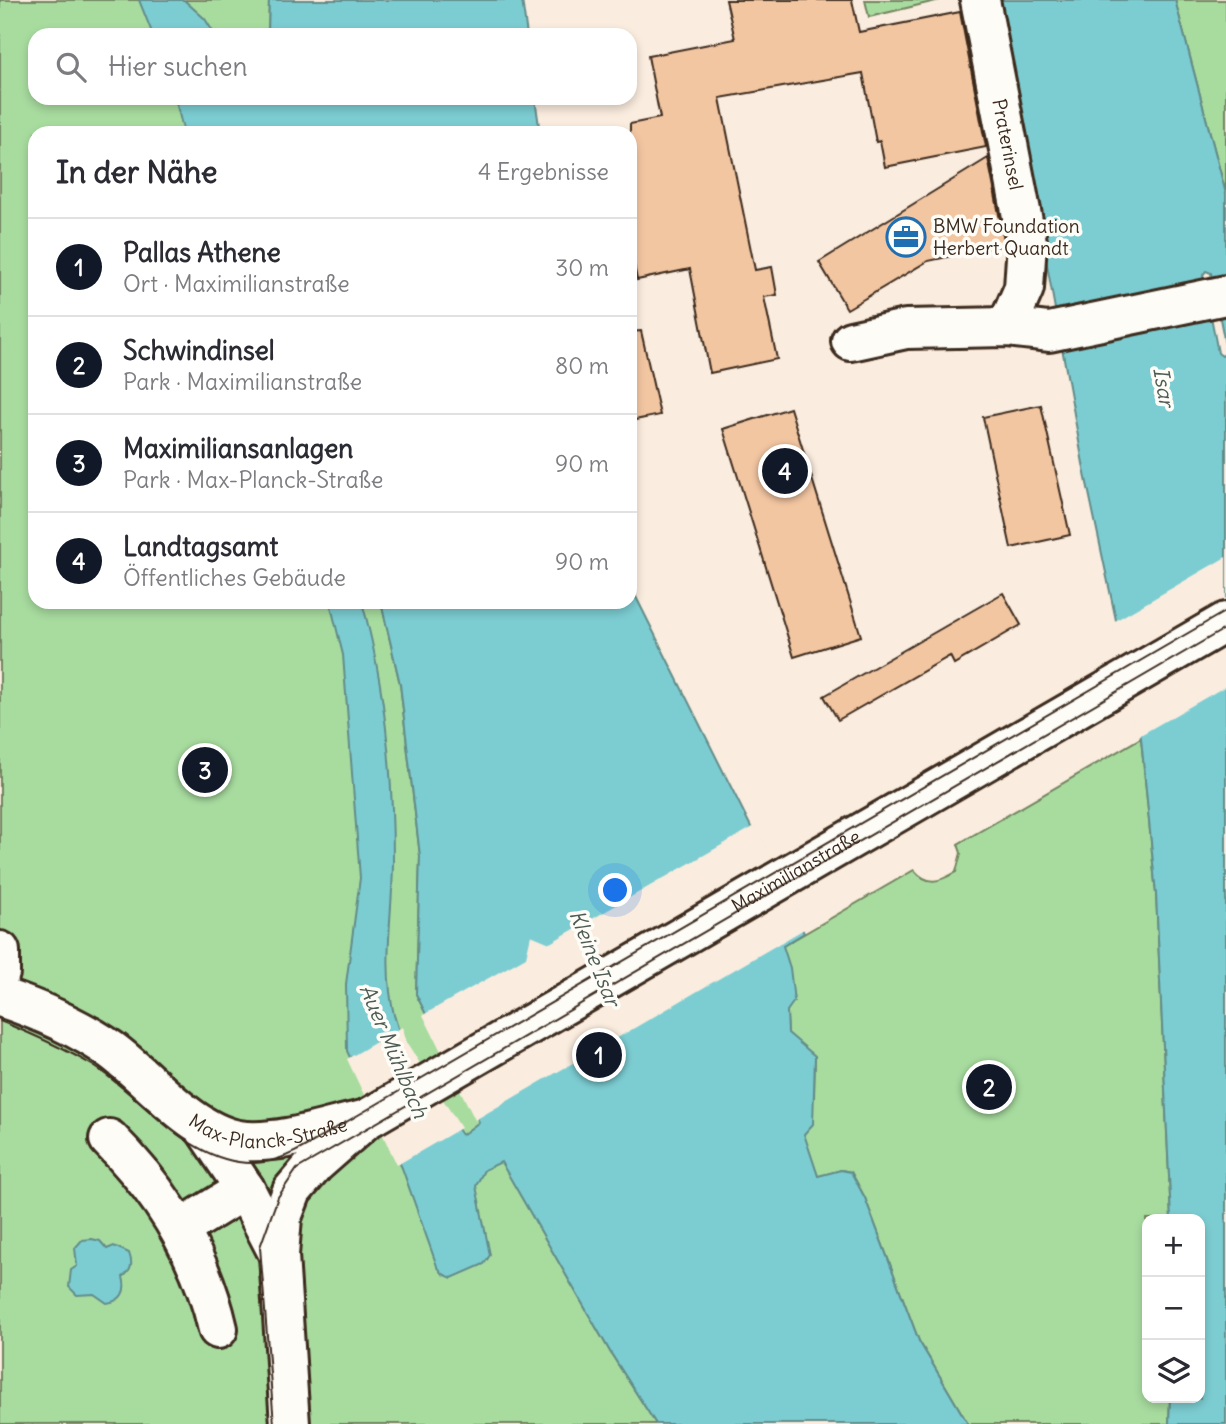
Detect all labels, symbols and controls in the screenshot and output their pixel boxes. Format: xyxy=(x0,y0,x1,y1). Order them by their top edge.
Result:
search box xyxy=(28,28,637,105)
icon: search xyxy=(52,48,90,86)
text: Hier suchen xyxy=(108,50,248,83)
street label: Praterinsel xyxy=(987,97,1029,192)
text: In der Nähe xyxy=(56,153,218,191)
text: 4 Ergebnisse xyxy=(478,157,609,186)
place label: BMW Foundation Herbert Quandt xyxy=(933,214,1080,260)
office icon: BMW Foundation Herbert Quandt xyxy=(885,216,927,258)
text: Pallas Athene xyxy=(123,236,281,269)
text: 1 xyxy=(74,253,84,282)
text: 30 m xyxy=(555,253,609,282)
text: Ort · Maximilianstraße xyxy=(123,269,350,298)
text: Schwindinsel xyxy=(123,334,275,367)
text: 2 xyxy=(73,351,85,380)
text: 80 m xyxy=(555,351,609,380)
water label: Isar xyxy=(1147,365,1181,411)
text: Park · Maximilianstraße xyxy=(123,367,362,396)
text: Maximiliansanlagen xyxy=(123,432,353,465)
pin: 4 xyxy=(762,445,808,497)
text: 3 xyxy=(72,449,86,478)
text: 90 m xyxy=(555,449,609,478)
text: Park · Max-Planck-Straße xyxy=(123,465,384,494)
text: Landtagsamt xyxy=(123,530,278,563)
text: 4 xyxy=(72,547,86,576)
text: 90 m xyxy=(555,547,609,576)
text: Öffentliches Gebäude xyxy=(123,563,346,592)
pin: 3 xyxy=(182,744,228,796)
street label: Maximilianstraße xyxy=(727,824,865,918)
your location xyxy=(598,873,632,907)
water label: Kleine Isar xyxy=(563,906,627,1012)
water label: Auer Mühlbach xyxy=(354,980,435,1123)
pin: 1 xyxy=(576,1029,622,1081)
pin: 2 xyxy=(966,1061,1012,1113)
street label: Max-Planck-Straße xyxy=(184,1108,350,1153)
map controls xyxy=(1142,1214,1205,1403)
button: + xyxy=(1142,1214,1205,1277)
button: − xyxy=(1142,1277,1205,1340)
button: layers xyxy=(1142,1340,1205,1403)

